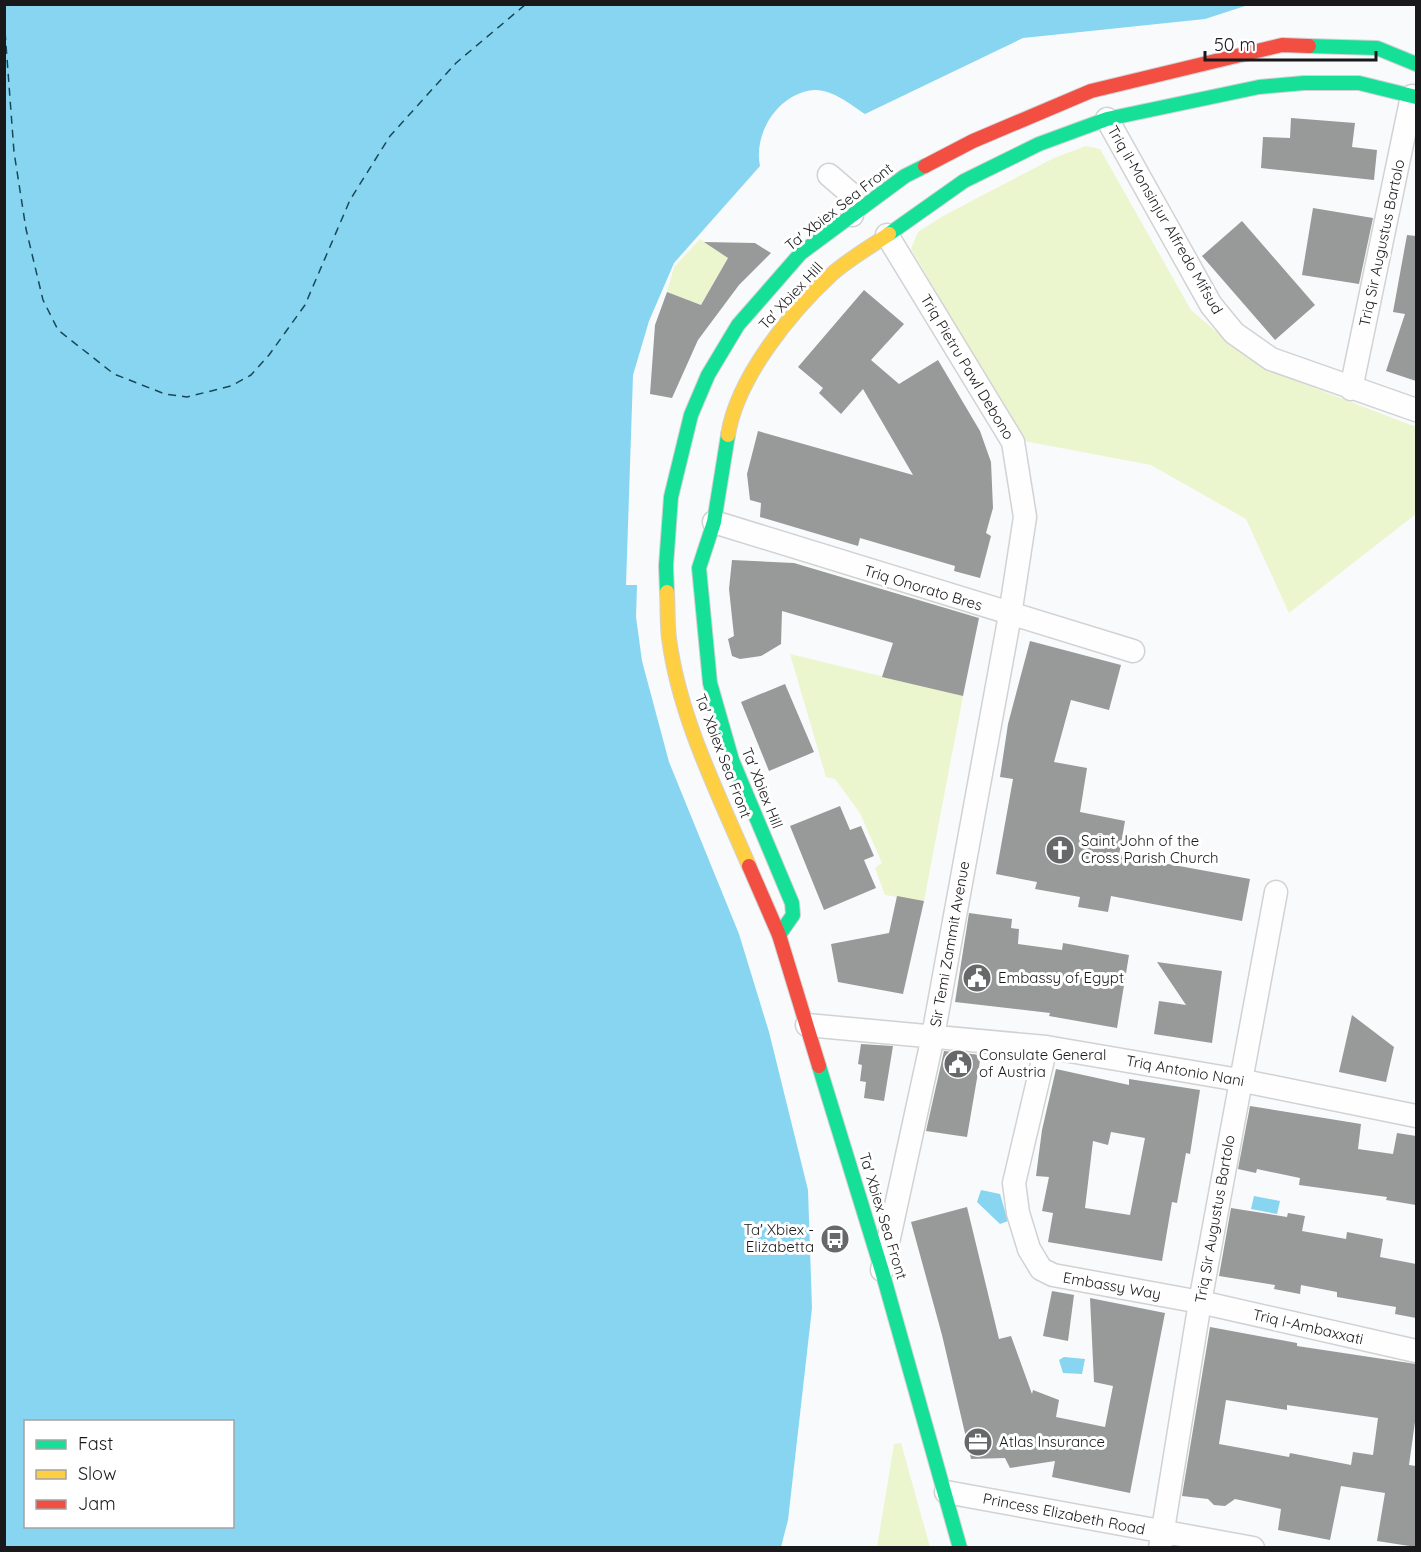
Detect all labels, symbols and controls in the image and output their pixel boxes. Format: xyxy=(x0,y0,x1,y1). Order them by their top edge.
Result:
scale bar xyxy=(1205,24,1376,62)
text: 50 m xyxy=(1214,33,1256,56)
street label: Triq il-Monsinjur Alfredo Mifsud xyxy=(1104,122,1227,317)
street label: Triq Sir Augustus Bartolo xyxy=(1355,158,1409,328)
street label: Ta' Xbiex Sea Front xyxy=(781,159,896,255)
street label: Ta' Xbiex Hill xyxy=(754,258,827,333)
street label: Triq Pietru Pawl Debono xyxy=(916,291,1018,443)
street label: Triq Onorato Bres xyxy=(861,560,985,615)
street label: Ta' Xbiex Sea Front xyxy=(691,691,756,821)
street label: Ta' Xbiex Hill xyxy=(738,745,787,831)
place label: Saint John of the Cross Parish Church xyxy=(1081,831,1219,867)
church icon: Saint John of the Cross Parish Church xyxy=(1044,834,1076,866)
street label: Sir Temi Zammit Avenue xyxy=(926,860,973,1028)
public building icon: Embassy of Egypt xyxy=(961,962,993,994)
place label: Embassy of Egypt xyxy=(998,968,1124,987)
place label: Consulate General of Austria xyxy=(979,1045,1106,1081)
public building icon: Consulate General of Austria xyxy=(942,1048,974,1080)
street label: Triq Antonio Nani xyxy=(1124,1051,1246,1090)
street label: Triq Sir Augustus Bartolo xyxy=(1190,1133,1239,1304)
street label: Ta' Xbiex Sea Front xyxy=(855,1150,912,1282)
place label: Ta' Xbiex - Eliżabetta xyxy=(743,1220,814,1256)
bus stop icon: Ta' Xbiex - Eliżabetta xyxy=(819,1223,851,1255)
street label: Embassy Way xyxy=(1062,1268,1162,1303)
street label: Triq l-Ambaxxati xyxy=(1251,1305,1365,1348)
legend xyxy=(24,1420,234,1528)
office icon: Atlas Insurance xyxy=(962,1426,994,1458)
text: Fast xyxy=(78,1432,113,1455)
place label: Atlas Insurance xyxy=(999,1432,1105,1451)
text: Slow xyxy=(78,1462,116,1485)
street label: Princess Elizabeth Road xyxy=(981,1488,1147,1539)
text: Jam xyxy=(78,1492,116,1515)

